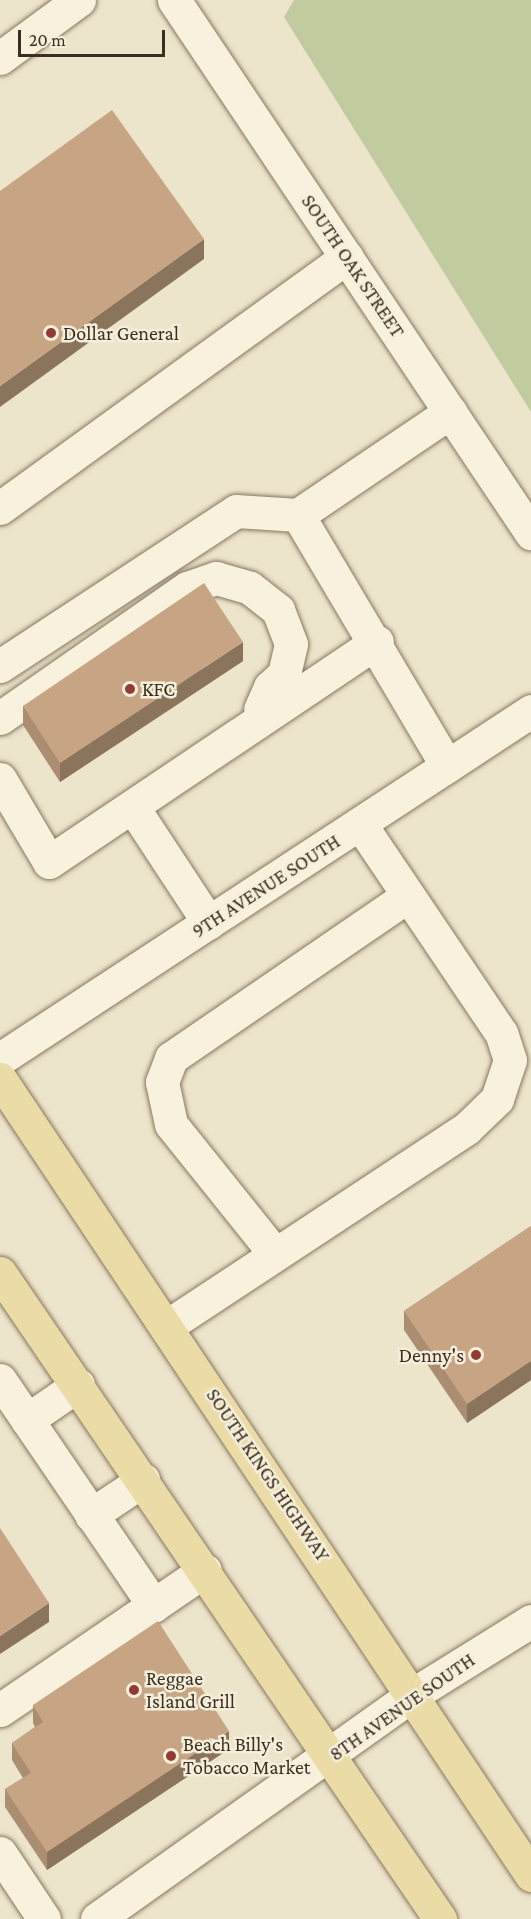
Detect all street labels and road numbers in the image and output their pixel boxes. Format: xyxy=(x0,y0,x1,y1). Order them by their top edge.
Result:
street label: SOUTH OAK STREET xyxy=(296,190,410,342)
street label: 9TH AVENUE SOUTH xyxy=(187,829,345,943)
street label: SOUTH KINGS HIGHWAY xyxy=(201,1384,335,1566)
street label: 8TH AVENUE SOUTH xyxy=(325,1648,479,1766)

